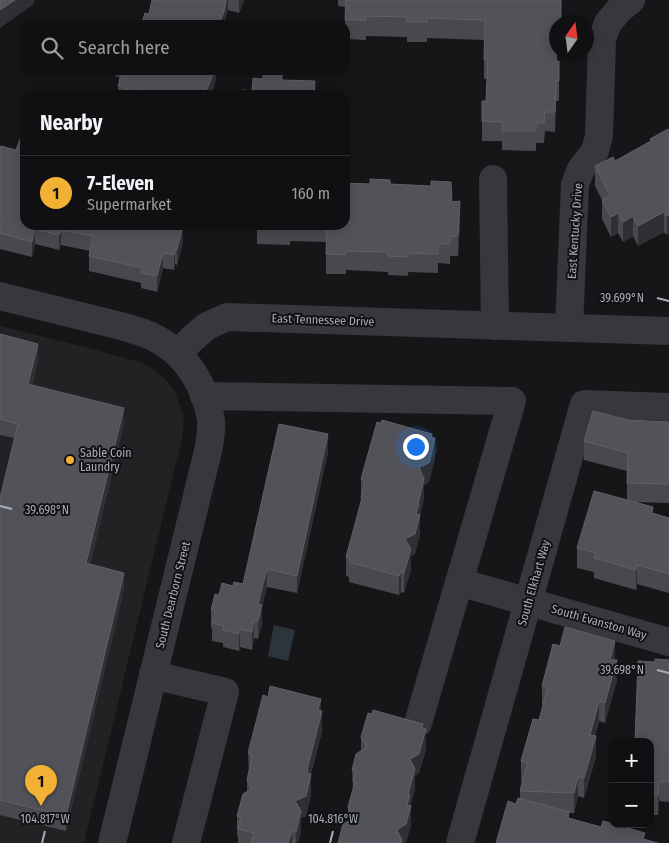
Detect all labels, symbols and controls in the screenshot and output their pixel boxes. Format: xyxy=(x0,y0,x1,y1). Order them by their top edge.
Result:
north arrow xyxy=(549,15,594,60)
search box xyxy=(20,20,350,75)
icon: search xyxy=(38,34,66,62)
text: Search here xyxy=(78,36,170,59)
text: Nearby xyxy=(40,110,102,136)
text: 7-Eleven xyxy=(87,172,154,195)
street label: East Kentucky Drive xyxy=(565,183,585,279)
text: 1 xyxy=(53,184,59,203)
text: 160 m xyxy=(291,184,330,203)
text: Supermarket xyxy=(87,195,171,214)
text: 39.699°N xyxy=(600,291,644,305)
street label: East Tennessee Drive xyxy=(271,311,375,329)
your location xyxy=(403,434,429,460)
place label: Sable Coin Laundry xyxy=(80,446,132,474)
marker: Sable Coin Laundry xyxy=(64,454,76,466)
text: 39.698°N xyxy=(25,503,69,517)
street label: South Elkhart Way xyxy=(515,538,553,628)
street label: South Dearborn Street xyxy=(153,540,193,650)
street label: South Evanston Way xyxy=(550,602,649,642)
text: 39.698°N xyxy=(600,663,644,677)
map controls xyxy=(609,738,654,828)
button: + xyxy=(609,738,654,783)
pin: 1 xyxy=(25,765,57,806)
button: − xyxy=(609,783,654,828)
text: 104.817°W xyxy=(20,812,70,826)
text: 104.816°W xyxy=(308,812,358,826)

